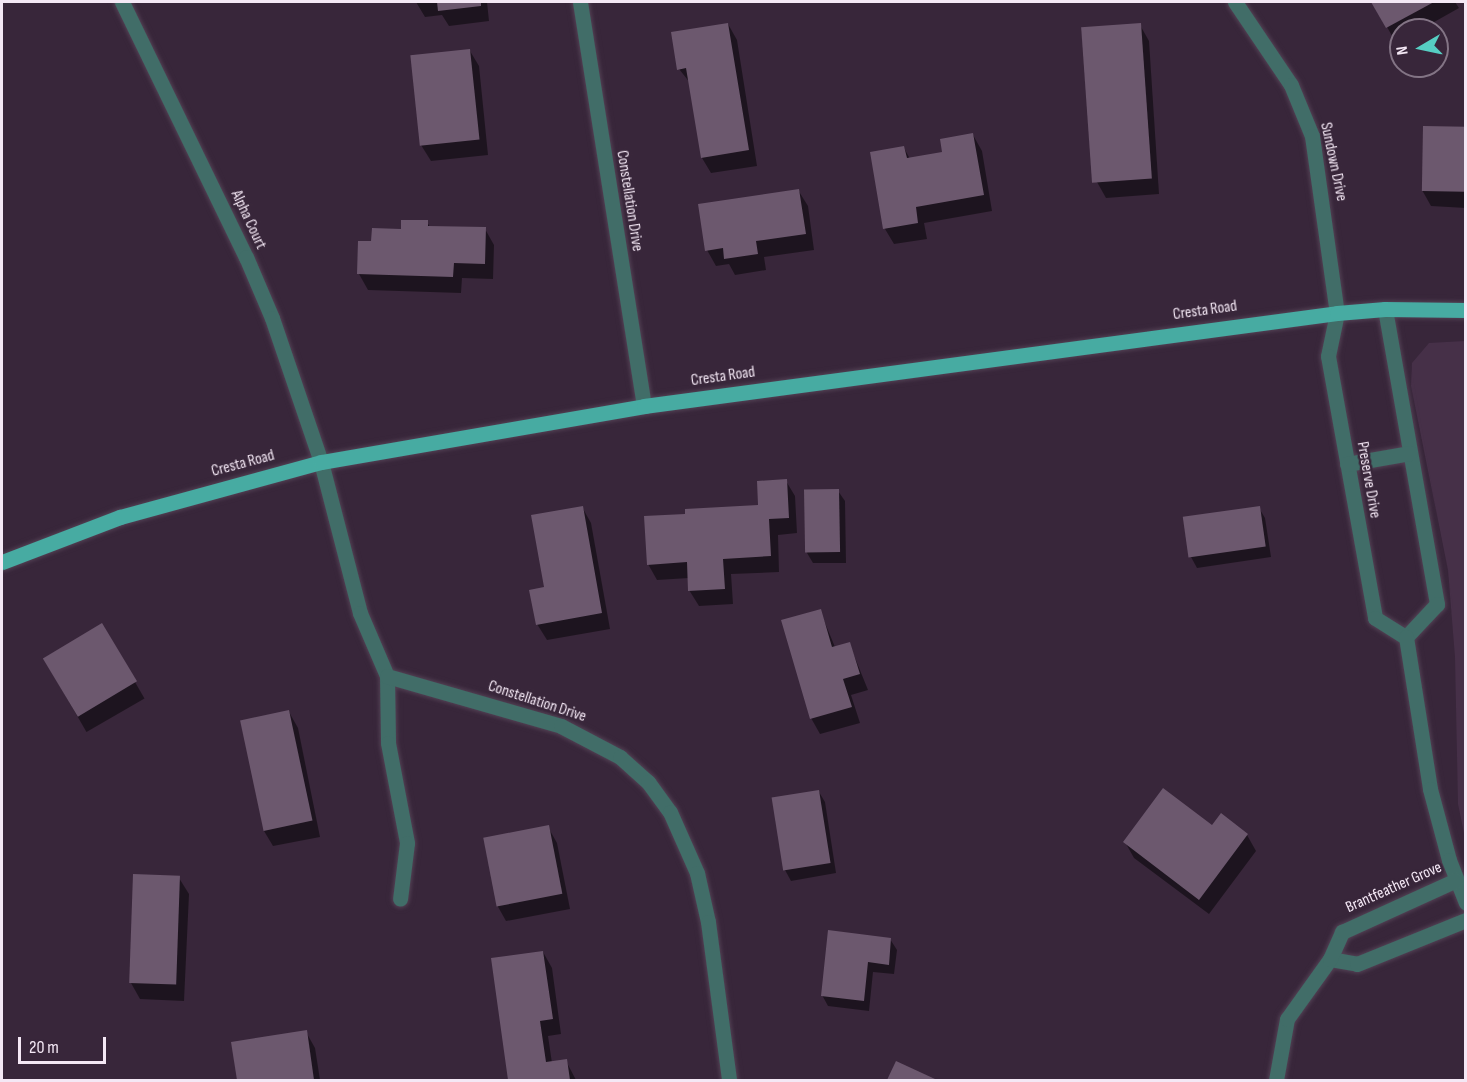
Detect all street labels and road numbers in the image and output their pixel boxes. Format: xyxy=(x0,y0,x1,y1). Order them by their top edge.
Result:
street label: Sundown Drive xyxy=(1315,121,1351,203)
street label: Constellation Drive xyxy=(612,149,646,253)
street label: Alpha Court xyxy=(226,187,270,253)
street label: Cresta Road xyxy=(1172,297,1238,325)
street label: Cresta Road xyxy=(690,363,756,391)
street label: Preserve Drive xyxy=(1352,440,1384,520)
street label: Cresta Road xyxy=(209,446,277,482)
street label: Constellation Drive xyxy=(486,677,588,727)
street label: Brantfeather Grove xyxy=(1343,858,1445,918)

